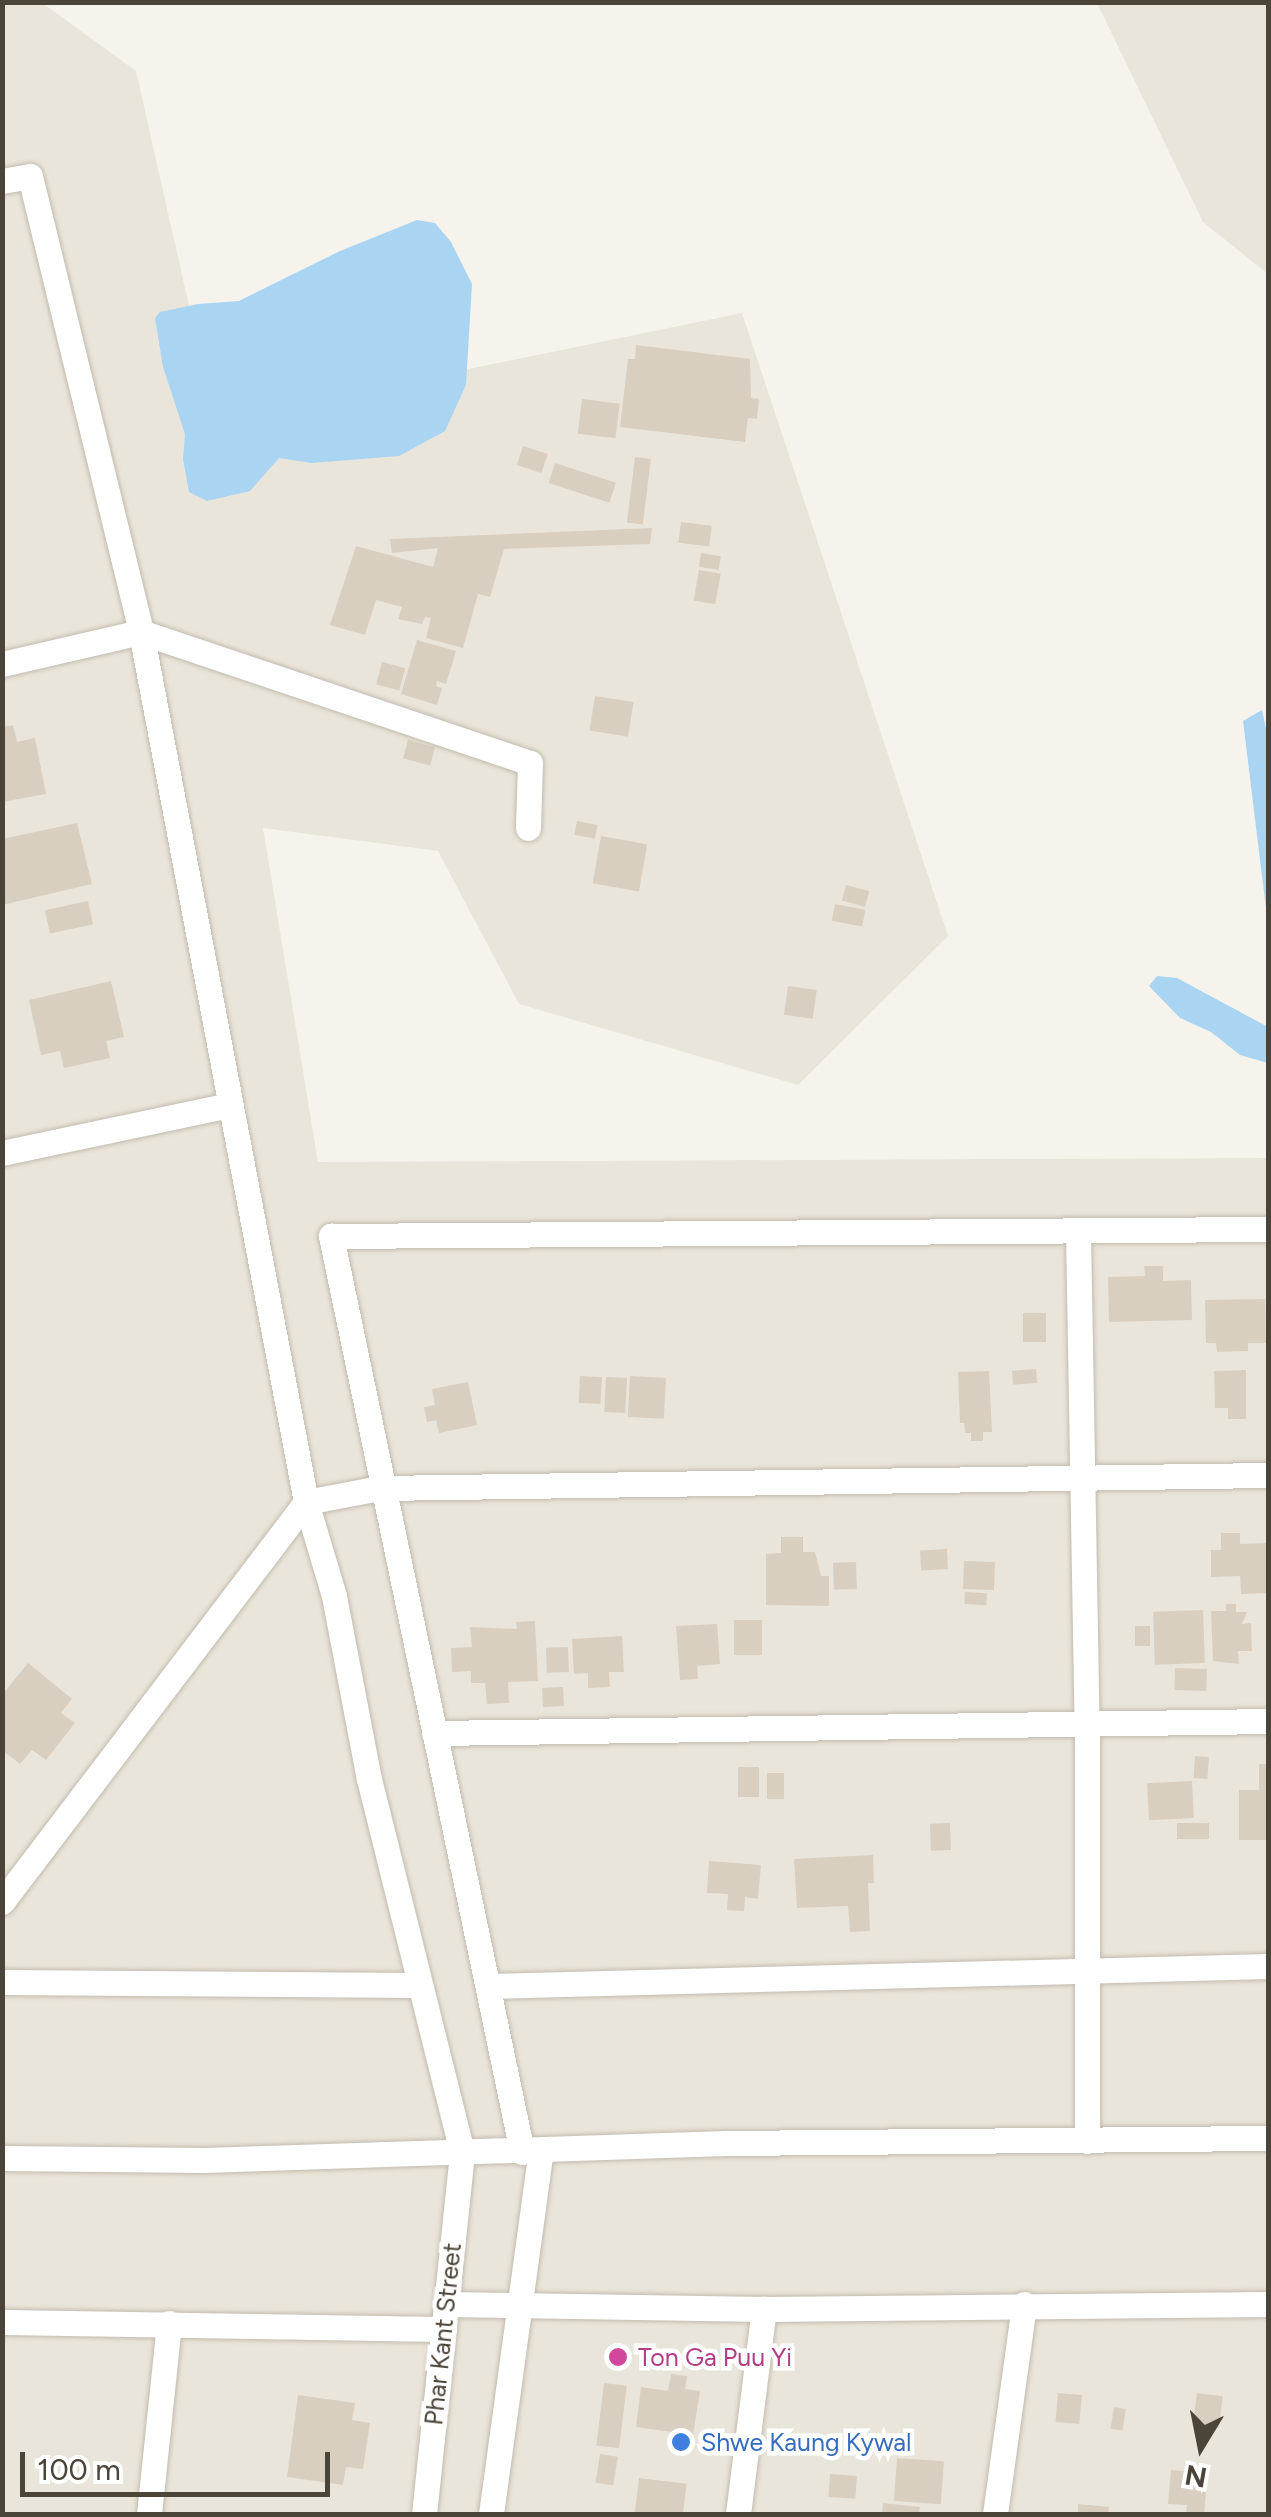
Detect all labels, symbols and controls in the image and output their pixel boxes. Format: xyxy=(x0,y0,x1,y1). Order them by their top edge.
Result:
street label: Phar Kant Street xyxy=(419,2241,467,2427)
place label: Ton Ga Puu Yi xyxy=(638,2342,792,2372)
marker: Ton Ga Puu Yi xyxy=(607,2346,629,2368)
north arrow xyxy=(1151,2397,1251,2497)
place label: Shwe Kaung Kywal xyxy=(701,2427,912,2457)
marker: Shwe Kaung Kywal xyxy=(670,2431,692,2453)
scale bar xyxy=(25,2432,335,2494)
text: 100 m xyxy=(37,2451,121,2488)
text: N xyxy=(1182,2458,1209,2495)

